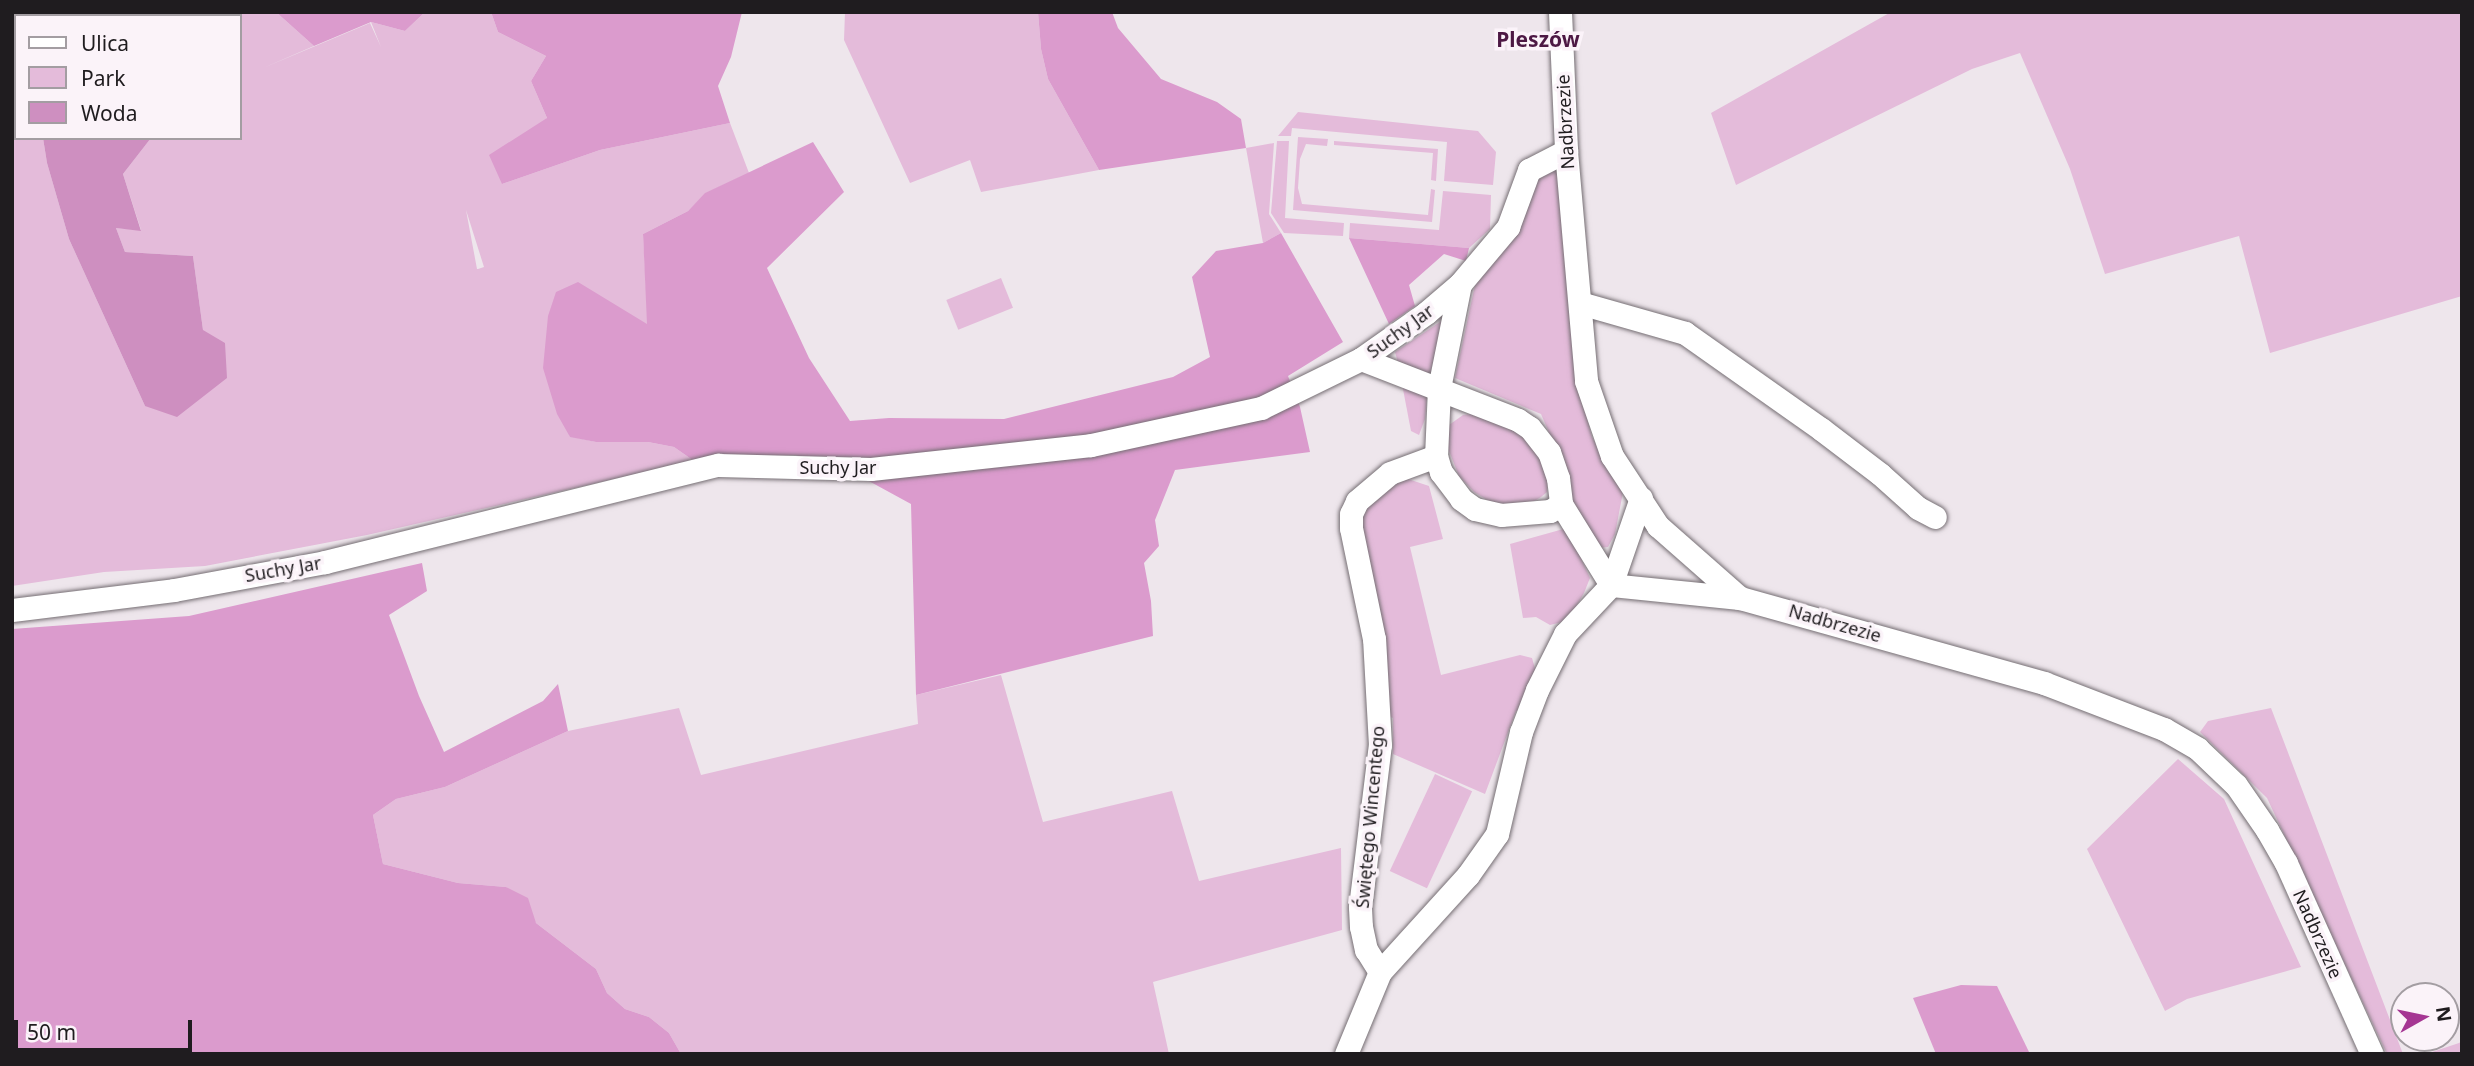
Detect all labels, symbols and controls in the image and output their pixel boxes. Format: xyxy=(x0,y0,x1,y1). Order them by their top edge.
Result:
legend xyxy=(14,14,242,140)
district label: Pleszów xyxy=(1496,26,1580,52)
text: Ulica xyxy=(81,29,129,57)
text: Park xyxy=(81,64,125,92)
street label: Nadbrzezie xyxy=(1552,74,1578,170)
text: Woda xyxy=(81,99,138,127)
street label: Suchy Jar xyxy=(1362,300,1438,362)
street label: Suchy Jar xyxy=(799,456,877,478)
street label: Suchy Jar xyxy=(243,552,323,586)
street label: Nadbrzezie xyxy=(1786,600,1884,646)
street label: Świętego Wincentego xyxy=(1351,725,1389,909)
street label: Nadbrzezie xyxy=(2289,886,2347,982)
north arrow xyxy=(2390,982,2460,1052)
text: N xyxy=(2430,1004,2458,1024)
scale bar xyxy=(18,1006,196,1050)
text: 50 m xyxy=(27,1018,76,1046)

